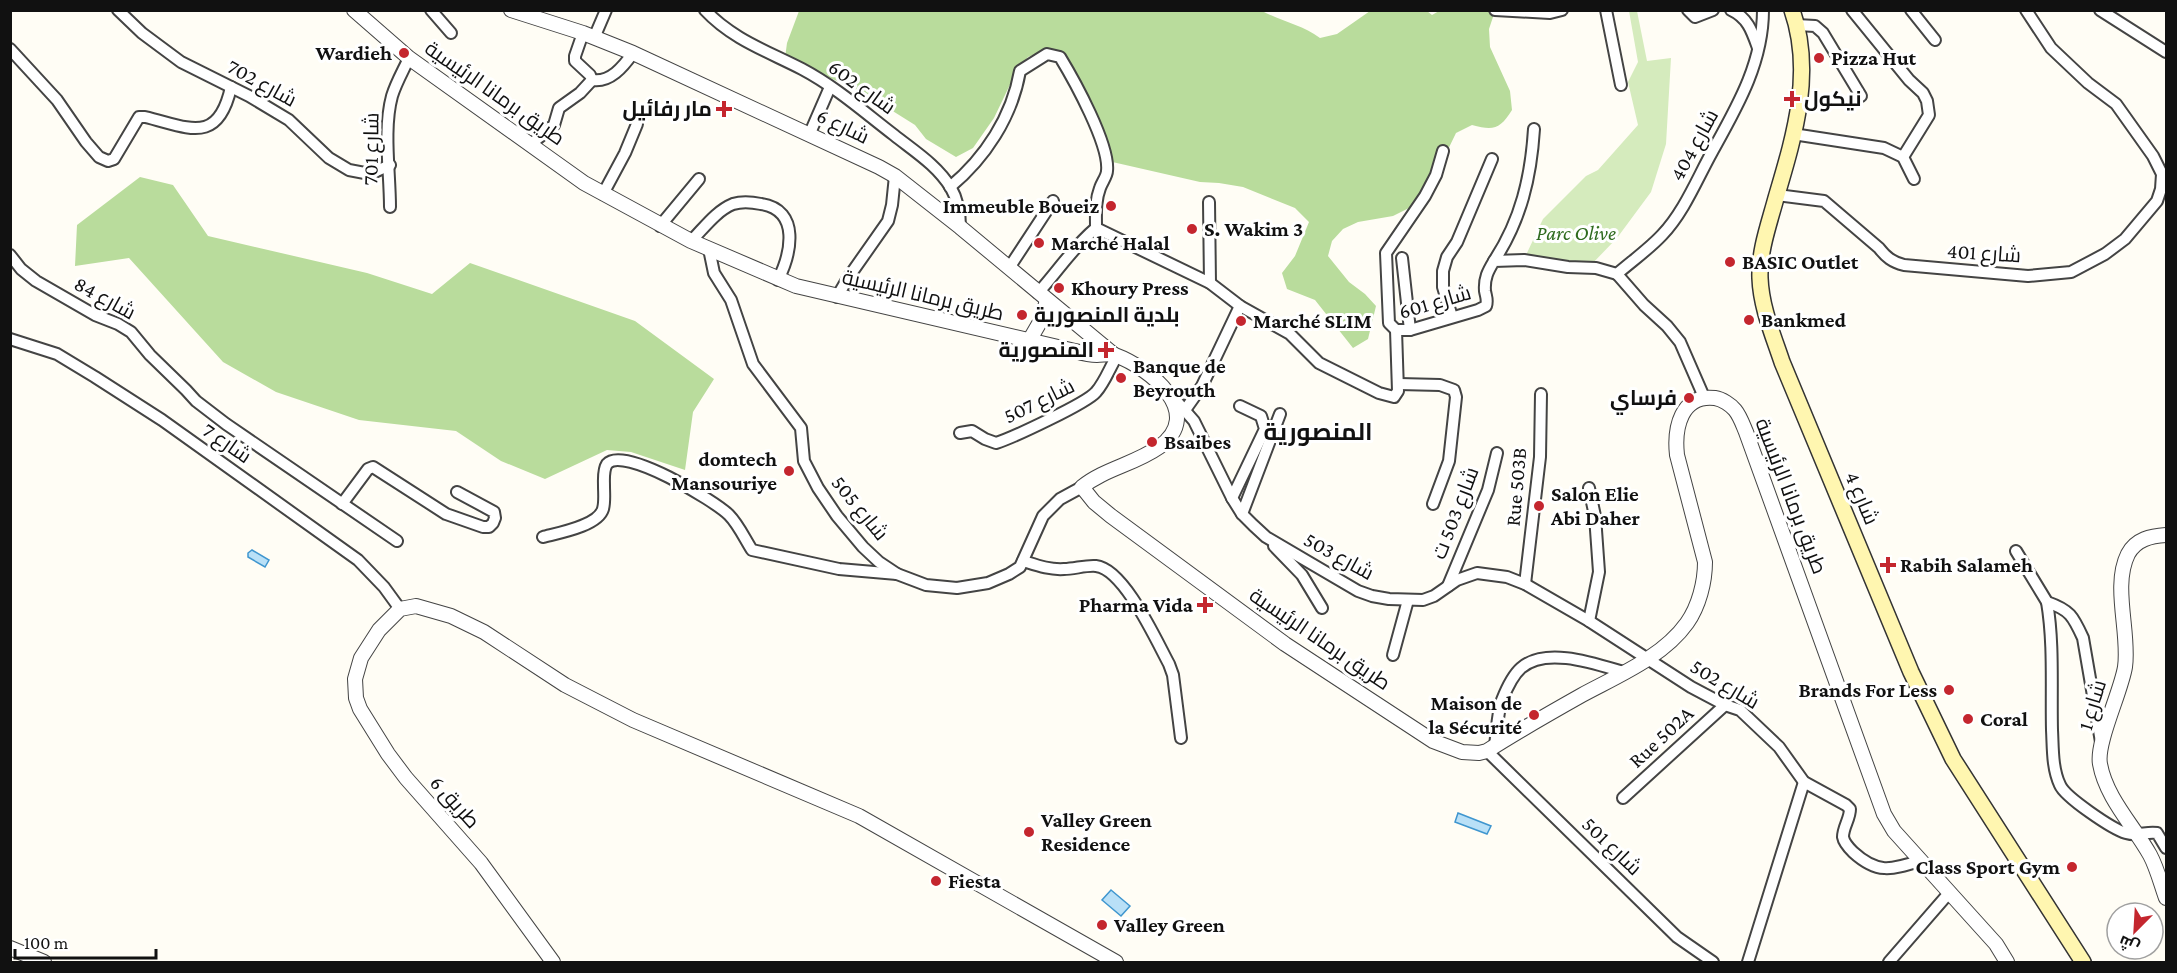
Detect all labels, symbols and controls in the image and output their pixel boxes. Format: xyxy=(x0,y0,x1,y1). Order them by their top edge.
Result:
street label: طريق برمانا الرئيسية xyxy=(420,36,570,151)
place label: Wardieh xyxy=(315,41,392,65)
marker: Wardieh xyxy=(397,46,411,60)
place label: Pizza Hut xyxy=(1831,46,1917,70)
marker: Pizza Hut xyxy=(1812,51,1826,65)
street label: شارع 702 xyxy=(222,54,301,114)
street label: شارع 602 xyxy=(823,55,900,121)
place label: نيكول xyxy=(1804,87,1862,112)
marker: نيكول xyxy=(1785,92,1799,106)
place label: مار رفائيل xyxy=(622,97,712,121)
marker: مار رفائيل xyxy=(717,102,731,116)
street label: شارع 6 xyxy=(812,103,873,151)
street label: شارع 404 xyxy=(1665,105,1725,186)
street label: شارع 701 xyxy=(358,112,386,186)
place label: Immeuble Boueiz xyxy=(943,194,1099,218)
marker: Immeuble Boueiz xyxy=(1104,199,1118,213)
place label: S. Wakim 3 xyxy=(1204,217,1303,241)
park label: Parc Olive xyxy=(1536,221,1616,245)
marker: S. Wakim 3 xyxy=(1185,222,1199,236)
place label: Marché Halal xyxy=(1051,231,1170,255)
marker: Marché Halal xyxy=(1032,236,1046,250)
street label: شارع 401 xyxy=(1946,238,2022,270)
place label: BASIC Outlet xyxy=(1742,250,1859,274)
marker: BASIC Outlet xyxy=(1723,255,1737,269)
street label: طريق برمانا الرئيسية xyxy=(840,265,1006,326)
street label: شارع 84 xyxy=(69,271,140,326)
place label: Khoury Press xyxy=(1071,276,1189,300)
street label: شارع 601 xyxy=(1396,280,1474,326)
marker: Khoury Press xyxy=(1052,281,1066,295)
place label: بلدية المنصورية xyxy=(1034,303,1180,328)
marker: بلدية المنصورية xyxy=(1015,308,1029,322)
place label: Bankmed xyxy=(1761,308,1847,332)
place label: Marché SLIM xyxy=(1253,309,1372,333)
marker: Bankmed xyxy=(1742,313,1756,327)
marker: Marché SLIM xyxy=(1234,314,1248,328)
place label: المنصورية xyxy=(999,338,1094,363)
marker: المنصورية xyxy=(1099,343,1113,357)
place label: Banque de Beyrouth xyxy=(1133,354,1226,402)
marker: Banque de Beyrouth xyxy=(1114,371,1128,385)
street label: شارع 507 xyxy=(1000,374,1079,430)
place label: فرساي xyxy=(1610,386,1677,415)
marker: فرساي xyxy=(1682,391,1696,405)
street label: طريق برمانا الرئيسية xyxy=(1749,415,1832,578)
street label: شارع 7 xyxy=(197,418,256,470)
district label: المنصورية xyxy=(1263,418,1373,446)
place label: Bsaibes xyxy=(1164,430,1231,454)
marker: Bsaibes xyxy=(1145,435,1159,449)
place label: domtech Mansouriye xyxy=(671,447,777,495)
street label: Rue 503B xyxy=(1501,447,1531,527)
marker: domtech Mansouriye xyxy=(782,464,796,478)
street label: شارع 503 ت xyxy=(1426,464,1485,563)
street label: شارع 4 xyxy=(1838,468,1884,529)
street label: شارع 505 xyxy=(825,471,893,546)
place label: Salon Elie Abi Daher xyxy=(1550,482,1640,530)
marker: Salon Elie Abi Daher xyxy=(1532,499,1546,513)
street label: شارع 503 xyxy=(1299,527,1378,587)
place label: Rabih Salameh xyxy=(1900,553,2033,577)
marker: Rabih Salameh xyxy=(1881,558,1895,572)
street label: طريق برمانا الرئيسية xyxy=(1244,583,1395,696)
place label: Pharma Vida xyxy=(1079,593,1194,617)
marker: Pharma Vida xyxy=(1198,598,1212,612)
street label: شارع 502 xyxy=(1685,654,1764,716)
street label: شارع 1 xyxy=(2073,677,2113,734)
place label: Brands For Less xyxy=(1798,678,1937,702)
marker: Brands For Less xyxy=(1942,683,1956,697)
place label: Maison de la Sécurité xyxy=(1428,691,1522,739)
street label: Rue 502A xyxy=(1624,701,1698,773)
place label: Coral xyxy=(1980,707,2028,731)
marker: Maison de la Sécurité xyxy=(1527,708,1541,722)
marker: Coral xyxy=(1961,712,1975,726)
street label: طريق 6 xyxy=(424,771,485,834)
place label: Valley Green Residence xyxy=(1040,808,1152,856)
street label: شارع 501 xyxy=(1576,812,1647,882)
marker: Valley Green Residence xyxy=(1022,825,1036,839)
place label: Class Sport Gym xyxy=(1915,855,2060,879)
marker: Class Sport Gym xyxy=(2065,860,2079,874)
place label: Fiesta xyxy=(948,869,1002,893)
marker: Fiesta xyxy=(929,874,943,888)
north arrow xyxy=(2105,901,2165,961)
place label: Valley Green xyxy=(1113,913,1225,937)
marker: Valley Green xyxy=(1095,918,1109,932)
scale bar xyxy=(15,922,156,960)
text: ش xyxy=(2116,931,2142,956)
text: 100 m xyxy=(24,933,69,953)

